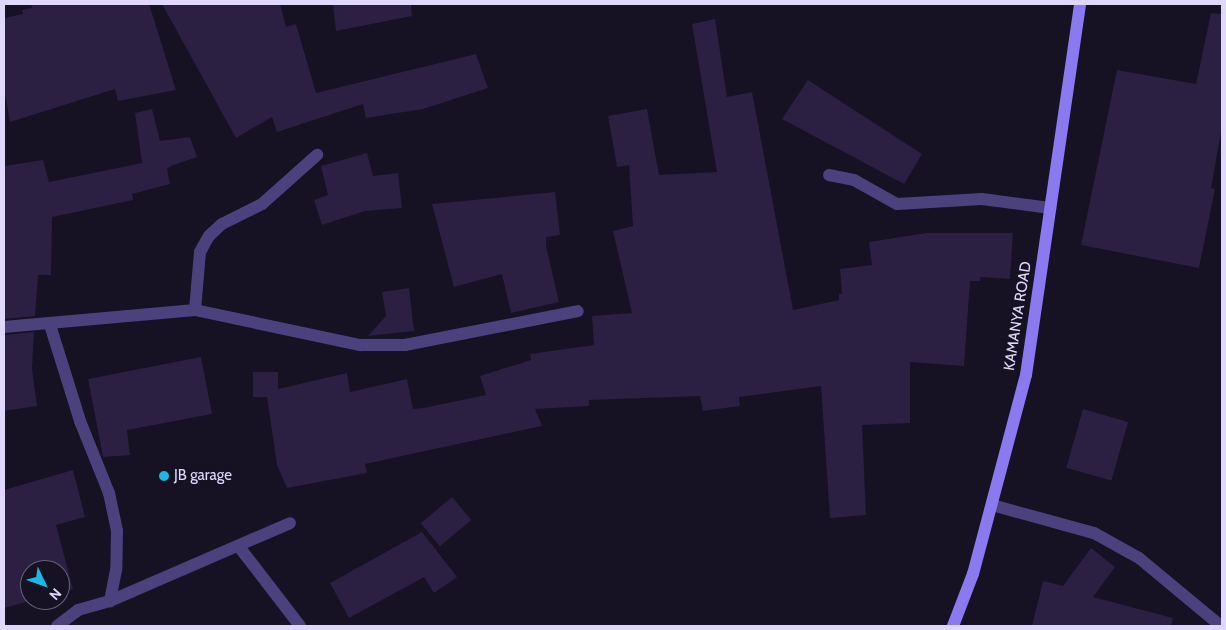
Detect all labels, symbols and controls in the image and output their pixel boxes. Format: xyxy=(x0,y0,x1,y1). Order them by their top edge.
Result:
street label: KAMANYA ROAD xyxy=(1000,260,1036,372)
place label: JB garage xyxy=(174,467,232,485)
marker: JB garage xyxy=(158,470,170,482)
north arrow xyxy=(20,560,70,610)
text: N xyxy=(45,585,65,604)

